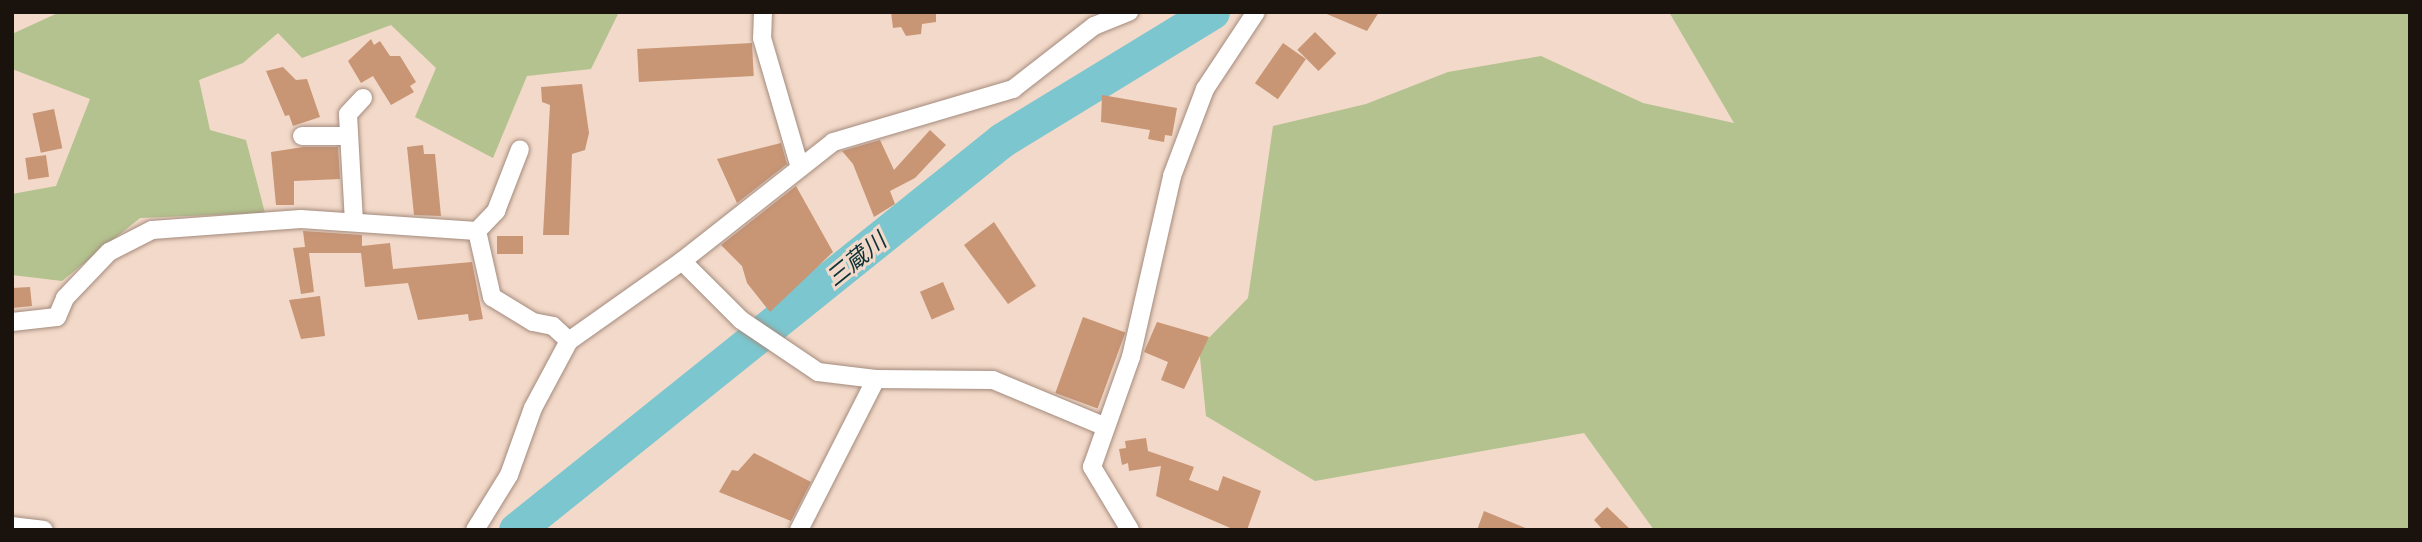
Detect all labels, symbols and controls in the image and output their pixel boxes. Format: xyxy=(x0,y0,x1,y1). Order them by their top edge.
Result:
water label: 三蔵川 xyxy=(820,226,890,290)

